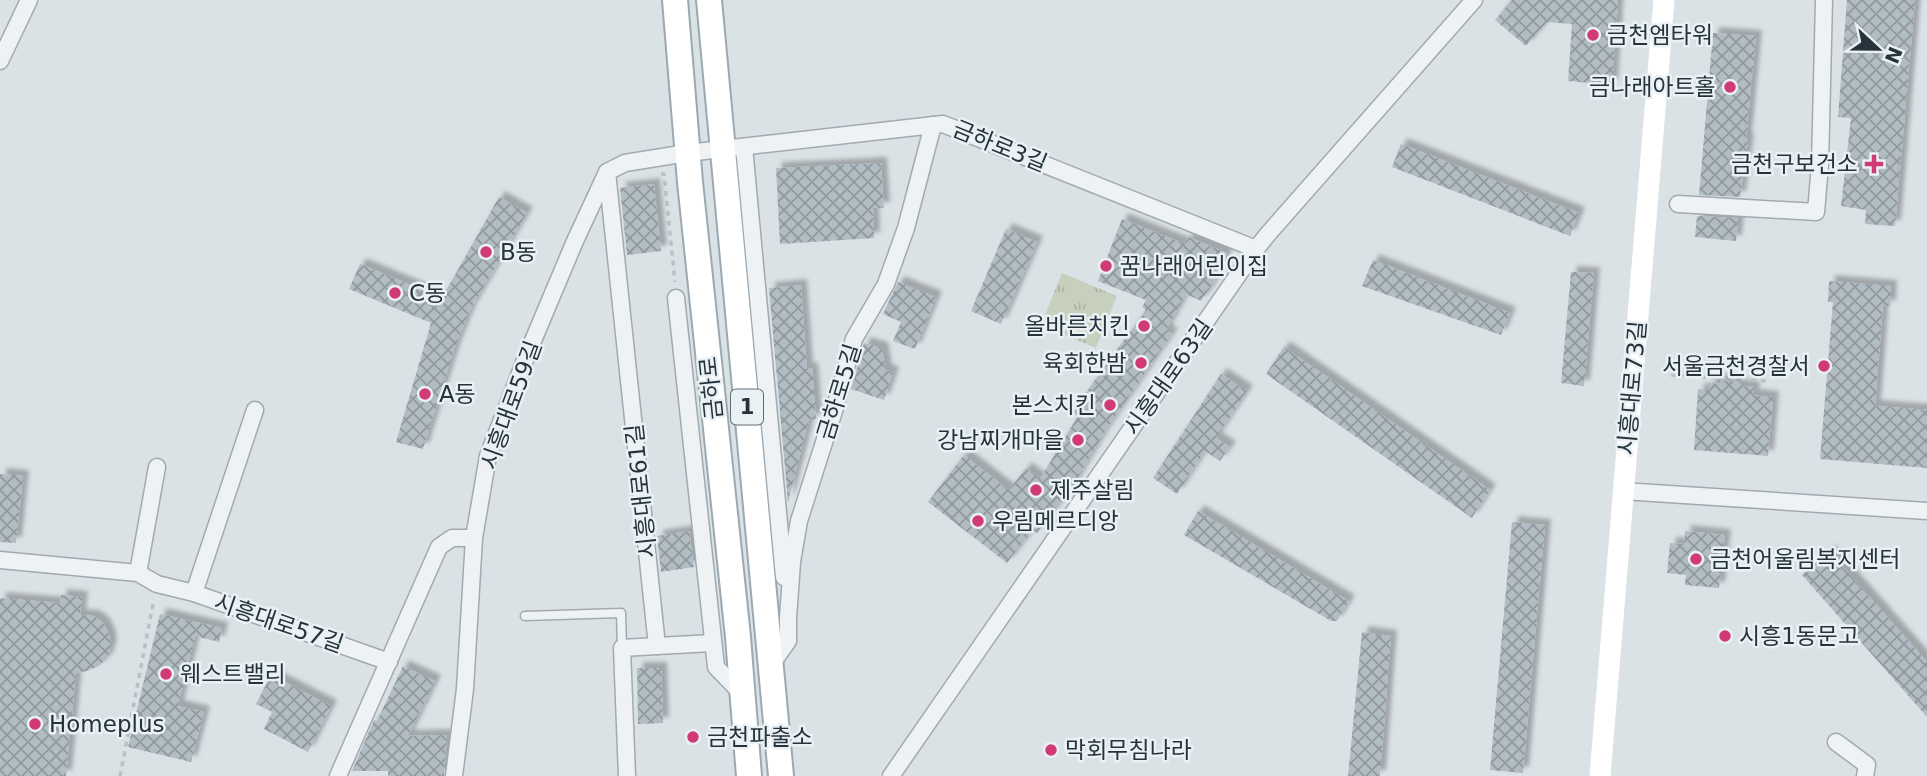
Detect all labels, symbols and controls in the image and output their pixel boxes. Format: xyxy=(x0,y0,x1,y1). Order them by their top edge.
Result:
north arrow xyxy=(1843,14,1913,84)
place label: 금천엠타워 xyxy=(1607,22,1713,48)
marker: 금천엠타워 xyxy=(1585,27,1601,43)
text: N xyxy=(1881,44,1907,67)
place label: 금나래아트홀 xyxy=(1589,74,1716,100)
marker: 금나래아트홀 xyxy=(1722,79,1738,95)
street label: 금하로3길 xyxy=(949,115,1051,177)
place label: 금천구보건소 xyxy=(1731,151,1858,177)
marker: 금천구보건소 xyxy=(1864,154,1884,174)
place label: B동 xyxy=(500,239,537,265)
marker: B동 xyxy=(478,244,494,260)
place label: 꿈나래어린이집 xyxy=(1120,253,1268,279)
marker: 꿈나래어린이집 xyxy=(1098,258,1114,274)
place label: C동 xyxy=(409,280,446,306)
marker: C동 xyxy=(387,285,403,301)
place label: 올바른치킨 xyxy=(1024,313,1130,339)
street label: 시흥대로63길 xyxy=(1119,314,1217,440)
marker: 올바른치킨 xyxy=(1136,318,1152,334)
street label: 시흥대로73길 xyxy=(1613,320,1651,456)
street label: 시흥대로59길 xyxy=(476,337,546,473)
street label: 금하로5길 xyxy=(812,341,866,443)
place label: 육회한밤 xyxy=(1042,350,1127,376)
place label: 서울금천경찰서 xyxy=(1662,353,1810,379)
street label: 금하로 xyxy=(695,355,727,421)
marker: 육회한밤 xyxy=(1133,355,1149,371)
marker: 서울금천경찰서 xyxy=(1816,358,1832,374)
place label: A동 xyxy=(439,381,476,407)
marker: A동 xyxy=(417,386,433,402)
road number: 1 xyxy=(731,390,763,424)
place label: 본스치킨 xyxy=(1011,392,1096,418)
marker: 본스치킨 xyxy=(1102,397,1118,413)
street label: 시흥대로61길 xyxy=(621,422,661,560)
place label: 강남찌개마을 xyxy=(937,427,1064,453)
marker: 강남찌개마을 xyxy=(1070,432,1086,448)
place label: 제주살림 xyxy=(1050,477,1135,503)
marker: 제주살림 xyxy=(1028,482,1044,498)
place label: 우림메르디앙 xyxy=(992,508,1119,534)
marker: 우림메르디앙 xyxy=(970,513,986,529)
place label: 금천어울림복지센터 xyxy=(1710,546,1900,572)
marker: 금천어울림복지센터 xyxy=(1688,551,1704,567)
street label: 시흥대로57길 xyxy=(211,589,347,657)
place label: 시흥1동문고 xyxy=(1739,623,1859,649)
marker: 시흥1동문고 xyxy=(1717,628,1733,644)
place label: 웨스트밸리 xyxy=(180,661,286,687)
marker: 웨스트밸리 xyxy=(158,666,174,682)
place label: Homeplus xyxy=(49,711,164,737)
marker: Homeplus xyxy=(27,716,43,732)
place label: 금천파출소 xyxy=(707,724,813,750)
marker: 금천파출소 xyxy=(685,729,701,745)
place label: 막회무침나라 xyxy=(1065,737,1192,763)
marker: 막회무침나라 xyxy=(1043,742,1059,758)

